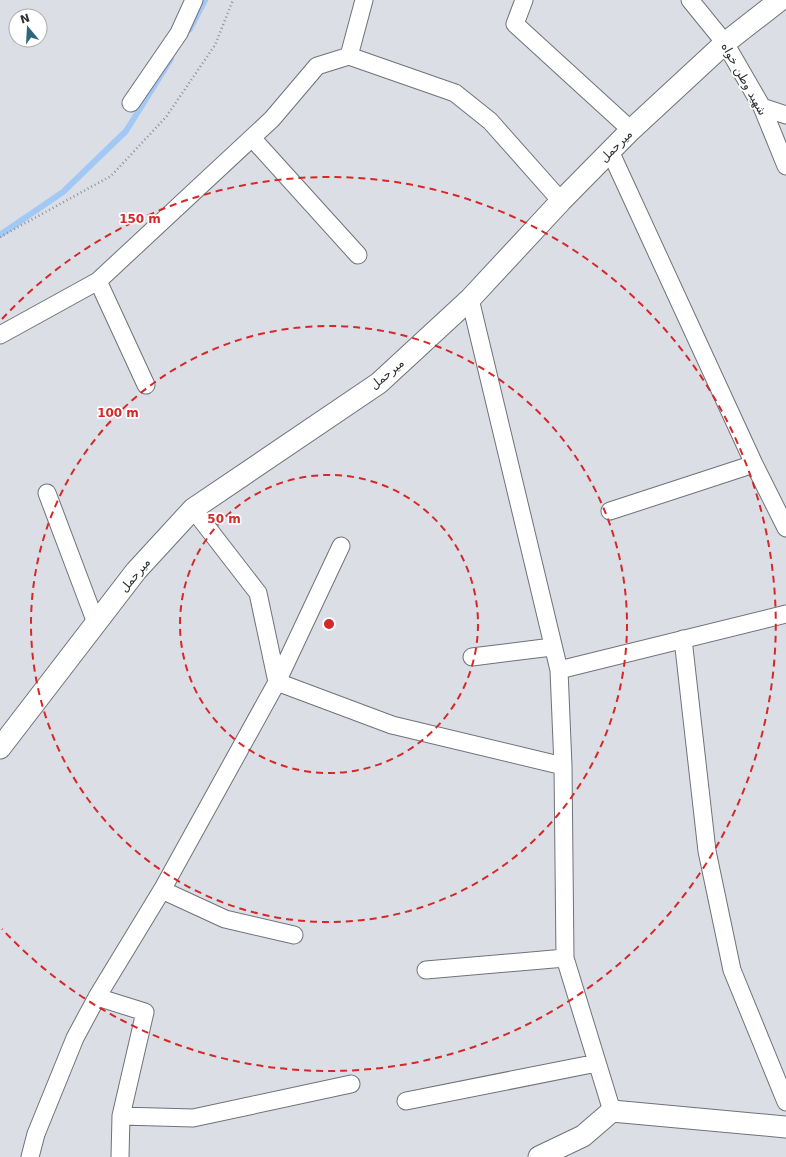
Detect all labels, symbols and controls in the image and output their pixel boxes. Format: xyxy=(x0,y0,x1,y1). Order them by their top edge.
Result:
north arrow xyxy=(8,8,48,48)
text: N xyxy=(19,11,31,27)
street label: شهید وطن خواه xyxy=(717,40,770,118)
street label: میرحمل xyxy=(597,127,636,166)
text: 150 m xyxy=(119,212,161,226)
street label: میرحمل xyxy=(367,356,408,393)
text: 100 m xyxy=(97,406,139,420)
text: 50 m xyxy=(207,512,241,526)
street label: میرحمل xyxy=(117,555,154,596)
centre of rings xyxy=(322,617,336,631)

